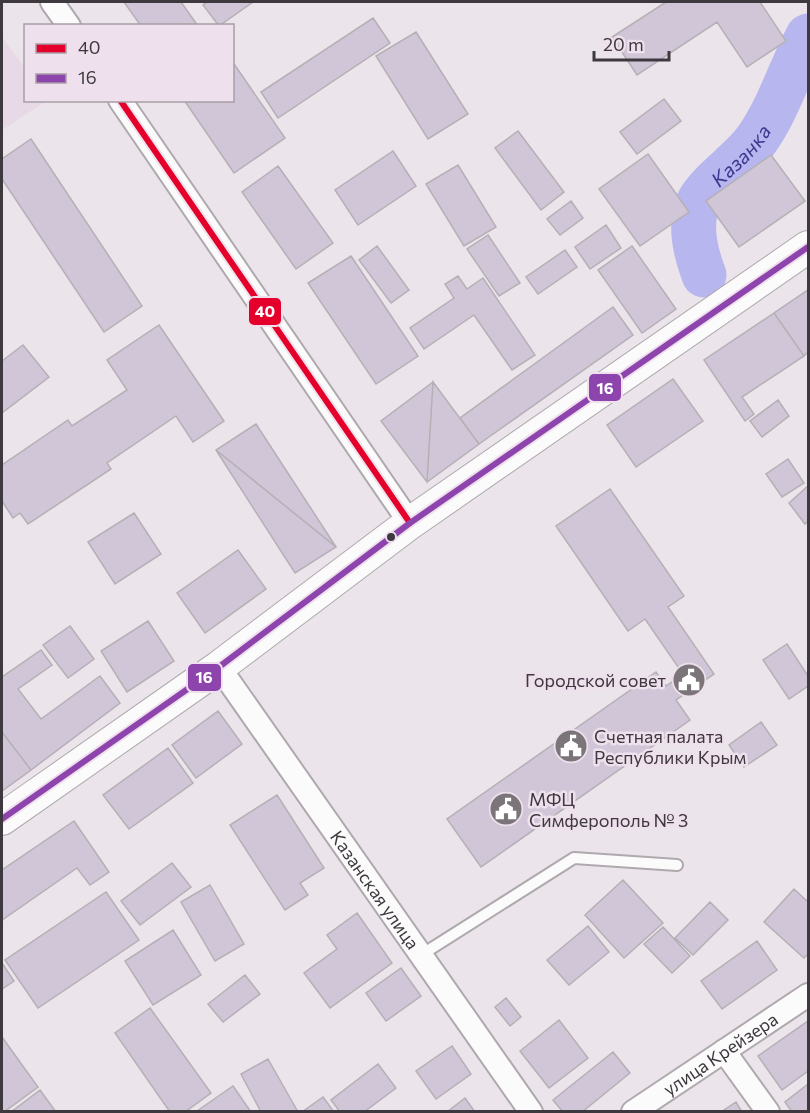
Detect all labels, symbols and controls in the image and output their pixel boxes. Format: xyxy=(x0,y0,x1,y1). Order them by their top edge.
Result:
legend xyxy=(24,24,234,102)
scale bar xyxy=(594,24,669,62)
text: 20 m xyxy=(603,33,644,55)
text: 40 xyxy=(78,36,101,58)
text: 16 xyxy=(78,66,97,88)
water label: Казанка xyxy=(706,120,775,191)
line badge: 40 xyxy=(248,297,282,326)
text: 40 xyxy=(255,301,275,320)
line badge: 16 xyxy=(588,373,622,402)
text: 16 xyxy=(596,378,614,397)
unlabelled marker xyxy=(385,531,397,543)
public building icon: Городской совет xyxy=(671,662,707,698)
line badge: 16 xyxy=(187,663,222,692)
text: 16 xyxy=(195,667,213,686)
place label: Городской совет xyxy=(525,669,667,691)
place label: Счетная палата Республики Крым xyxy=(594,725,746,768)
public building icon: Счетная палата Республики Крым xyxy=(553,728,589,764)
place label: МФЦ Симферополь № 3 xyxy=(529,788,688,831)
public building icon: МФЦ Симферополь № 3 xyxy=(488,791,524,827)
street label: Казанская улица xyxy=(326,826,424,953)
street label: улица Крейзера xyxy=(659,1007,782,1100)

